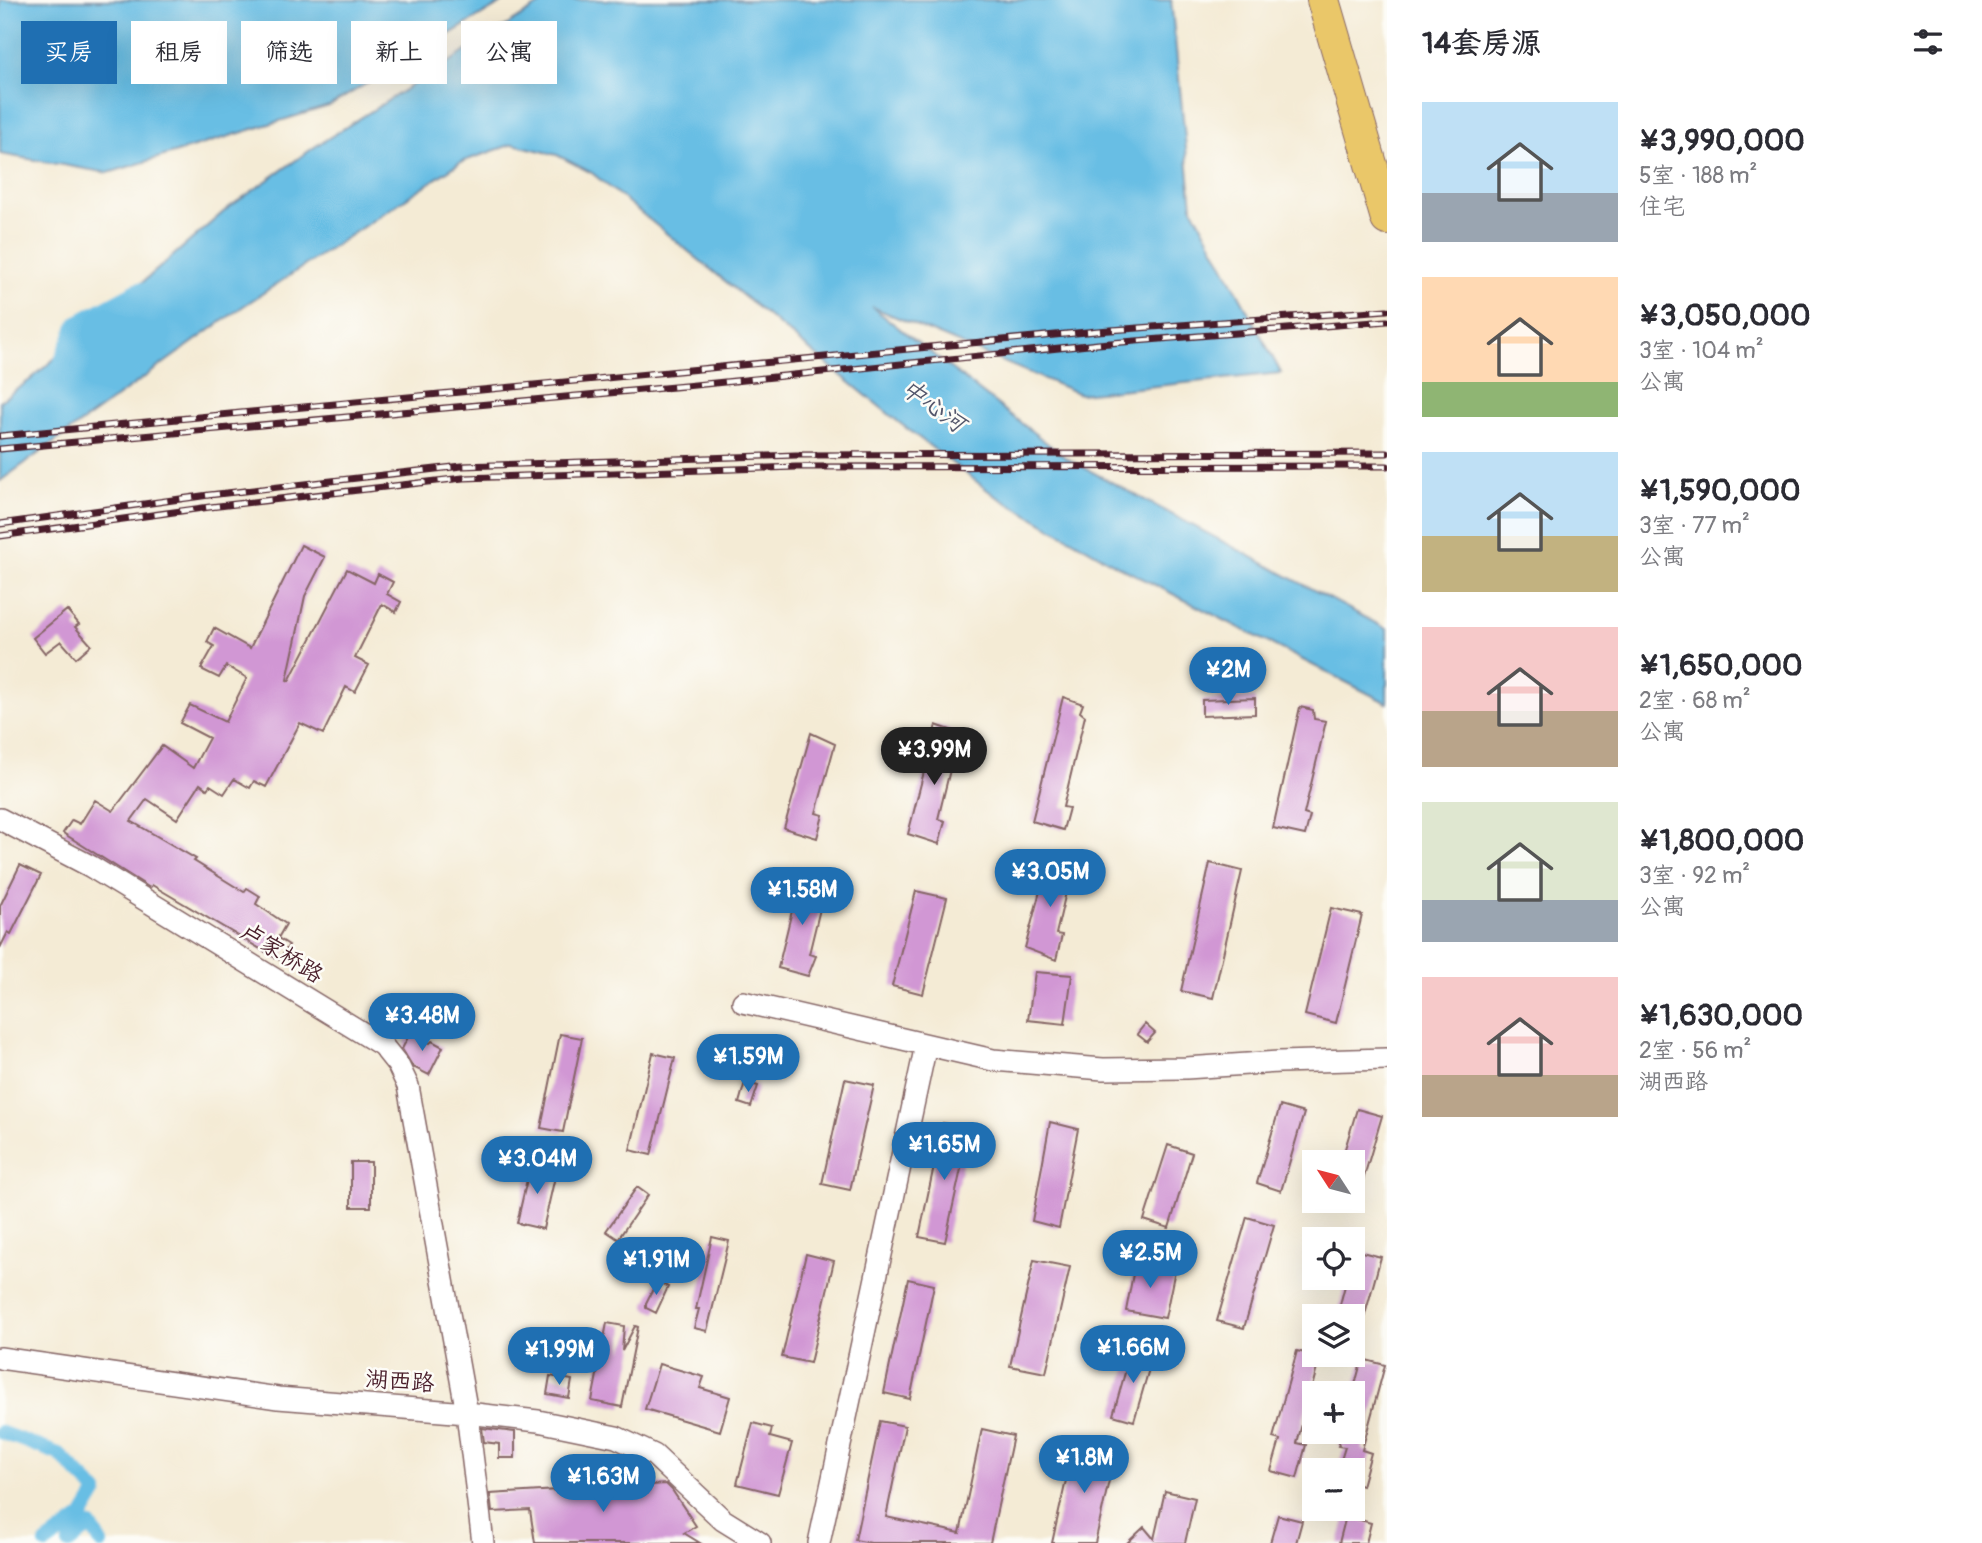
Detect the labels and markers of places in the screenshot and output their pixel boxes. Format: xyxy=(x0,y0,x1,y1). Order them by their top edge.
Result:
pin: ¥2M xyxy=(1194,648,1262,707)
pin: ¥3.99M xyxy=(877,728,991,787)
pin: ¥3.05M xyxy=(993,850,1107,909)
pin: ¥1.58M xyxy=(745,867,859,927)
pin: ¥3.48M xyxy=(365,993,479,1053)
pin: ¥1.59M xyxy=(691,1034,805,1094)
pin: ¥1.65M xyxy=(887,1122,1001,1182)
pin: ¥3.04M xyxy=(480,1136,594,1196)
pin: ¥2.5M xyxy=(1101,1230,1199,1290)
pin: ¥1.91M xyxy=(599,1238,713,1297)
pin: ¥1.66M xyxy=(1076,1326,1190,1385)
pin: ¥1.99M xyxy=(502,1328,616,1387)
pin: ¥1.8M xyxy=(1035,1436,1133,1495)
pin: ¥1.63M xyxy=(546,1454,660,1514)

